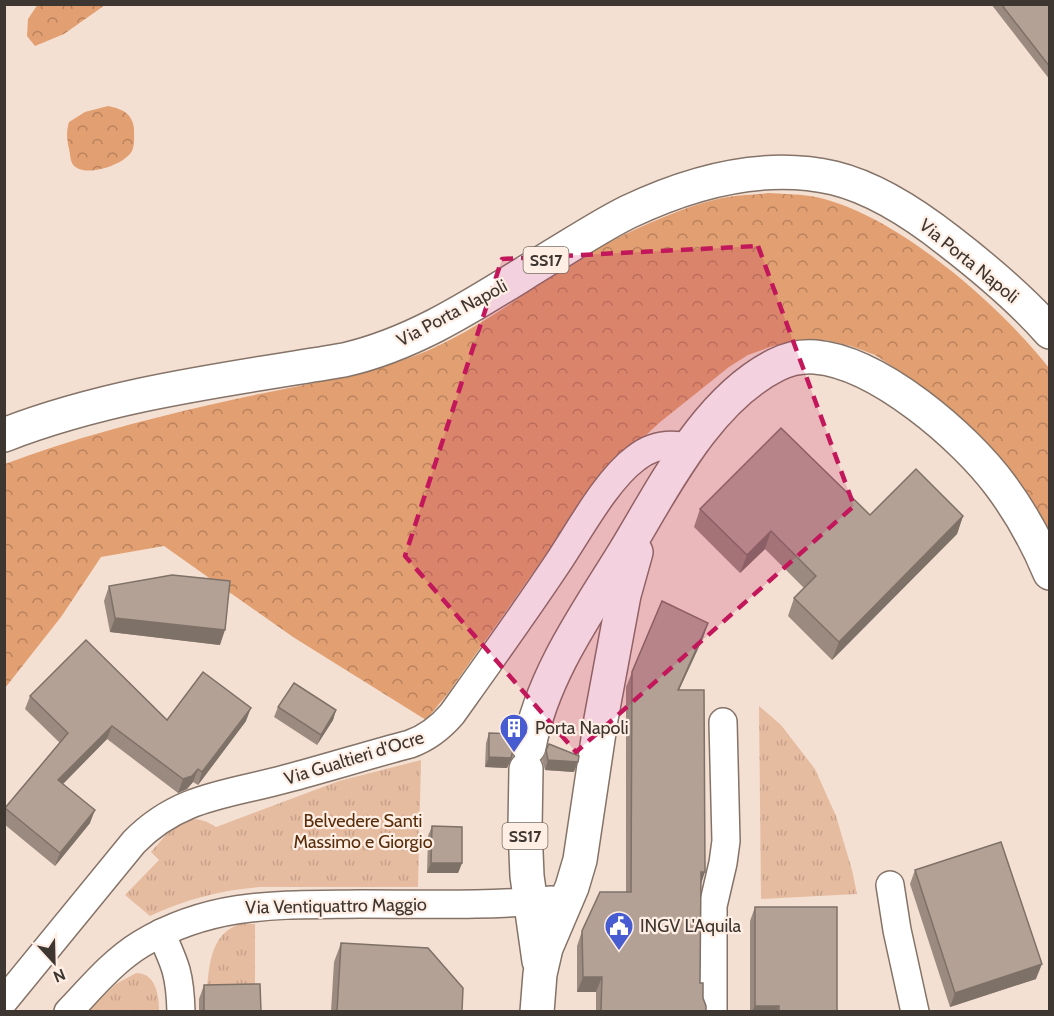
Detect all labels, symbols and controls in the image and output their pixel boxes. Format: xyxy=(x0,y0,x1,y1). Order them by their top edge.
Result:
street label: Via Porta Napoli xyxy=(915,214,1023,308)
road number: SS17 xyxy=(524,247,568,273)
street label: Via Porta Napoli xyxy=(393,275,511,351)
building icon: Porta Napoli xyxy=(498,712,530,754)
place label: Porta Napoli xyxy=(535,717,629,739)
street label: Via Gualtieri d'Ocre xyxy=(282,726,426,790)
park label: Belvedere Santi Massimo e Giorgio xyxy=(293,810,433,853)
road number: SS17 xyxy=(502,823,548,849)
street label: Via Ventiquattro Maggio xyxy=(245,893,427,919)
public building icon: INGV L'Aquila xyxy=(603,910,635,952)
place label: INGV L'Aquila xyxy=(640,915,742,937)
north arrow xyxy=(24,932,84,992)
text: N xyxy=(51,965,68,986)

